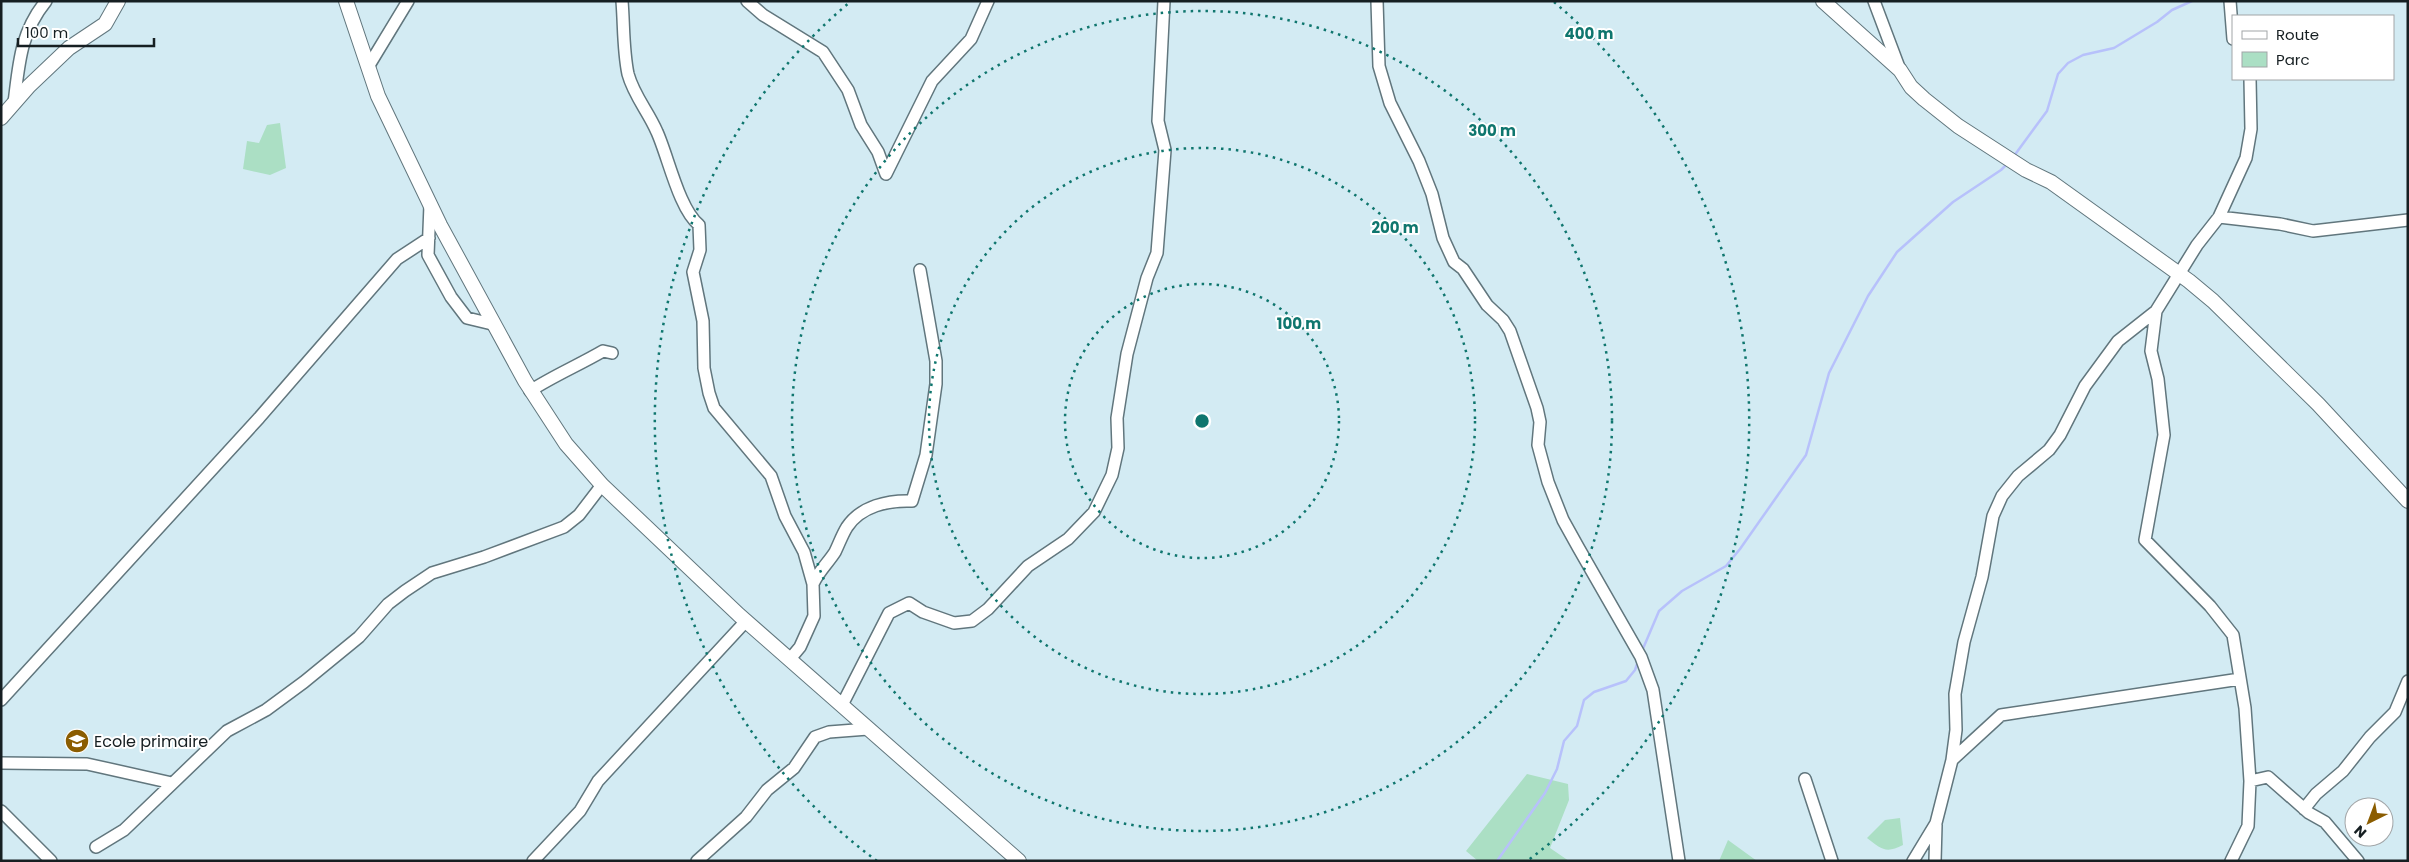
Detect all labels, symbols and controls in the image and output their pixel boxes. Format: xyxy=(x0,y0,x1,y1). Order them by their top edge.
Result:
scale bar xyxy=(18,15,154,47)
legend xyxy=(2232,15,2394,80)
text: 100 m xyxy=(25,22,68,43)
text: 400 m xyxy=(1565,23,1614,44)
text: Route xyxy=(2276,24,2319,45)
text: Parc xyxy=(2276,49,2310,70)
text: 300 m xyxy=(1468,120,1516,141)
text: 200 m xyxy=(1371,217,1419,238)
text: 100 m xyxy=(1277,313,1321,334)
centre of rings xyxy=(1193,412,1211,430)
school or university icon: Ecole primaire xyxy=(64,728,90,754)
place label: Ecole primaire xyxy=(94,730,208,753)
north arrow xyxy=(2344,797,2394,847)
text: N xyxy=(2350,821,2371,843)

